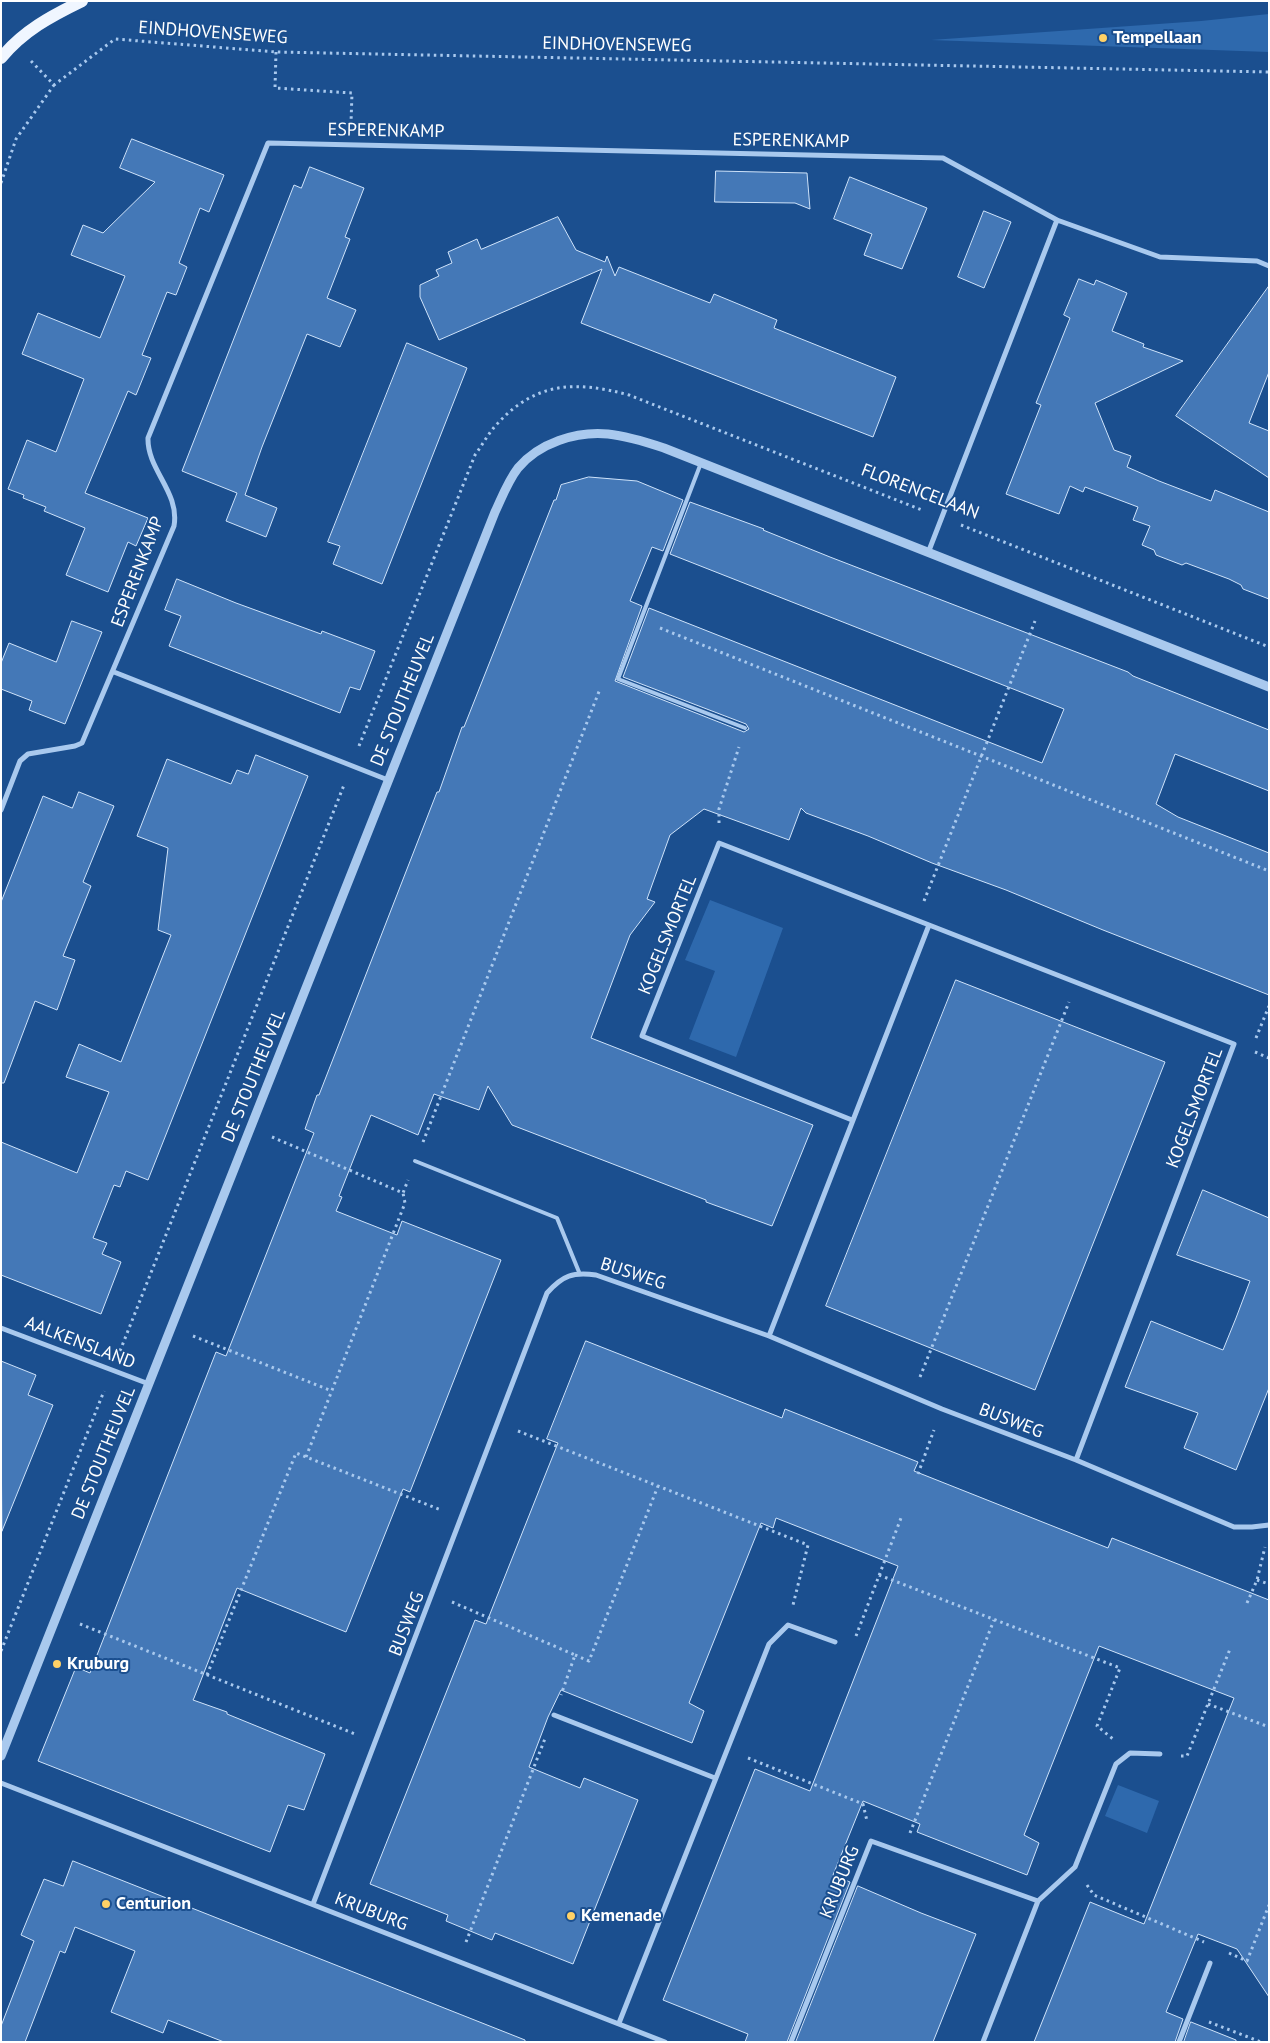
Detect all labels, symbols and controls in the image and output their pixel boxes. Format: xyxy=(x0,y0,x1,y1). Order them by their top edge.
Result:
street label: EINDHOVENSEWEG xyxy=(138,17,288,49)
place label: Tempellaan xyxy=(1113,27,1202,49)
marker: Tempellaan xyxy=(1097,32,1109,44)
street label: EINDHOVENSEWEG xyxy=(542,33,692,57)
street label: ESPERENKAMP xyxy=(327,119,445,143)
street label: ESPERENKAMP xyxy=(732,129,850,153)
street label: FLORENCELAAN xyxy=(858,460,982,524)
street label: ESPERENKAMP xyxy=(107,514,169,630)
street label: DE STOUTHEUVEL xyxy=(366,630,440,770)
street label: KOGELSMORTEL xyxy=(634,872,702,998)
street label: DE STOUTHEUVEL xyxy=(217,1006,291,1146)
street label: KOGELSMORTEL xyxy=(1162,1045,1228,1171)
street label: BUSWEG xyxy=(598,1253,668,1295)
street label: AALKENSLAND xyxy=(22,1312,138,1374)
street label: DE STOUTHEUVEL xyxy=(67,1383,141,1523)
street label: BUSWEG xyxy=(976,1399,1046,1443)
street label: BUSWEG xyxy=(385,1589,429,1659)
place label: Kruburg xyxy=(67,1653,129,1675)
marker: Kruburg xyxy=(51,1658,63,1670)
street label: KRUBURG xyxy=(816,1842,864,1922)
street label: KRUBURG xyxy=(331,1888,411,1936)
place label: Centurion xyxy=(116,1893,191,1915)
marker: Centurion xyxy=(100,1898,112,1910)
place label: Kemenade xyxy=(581,1905,662,1927)
marker: Kemenade xyxy=(565,1910,577,1922)

